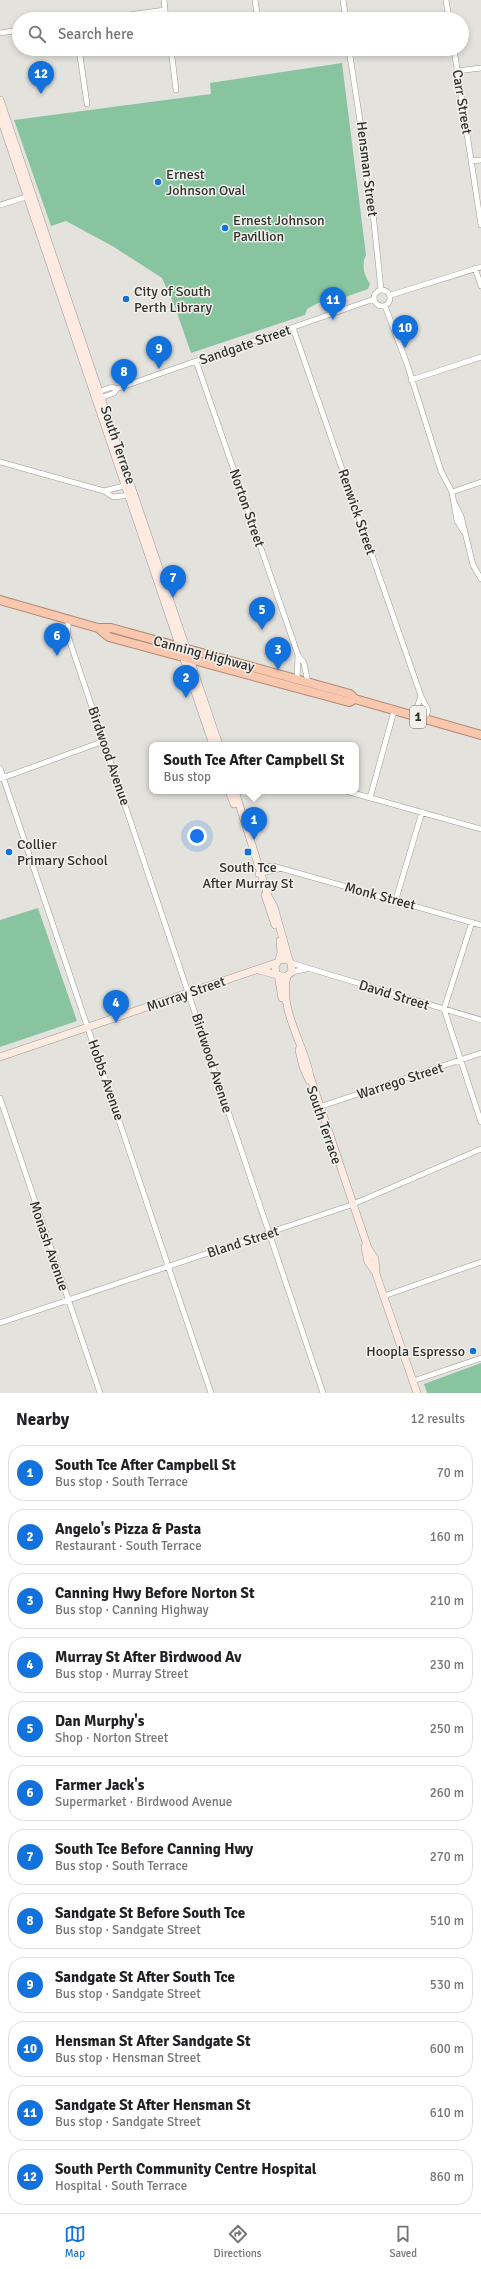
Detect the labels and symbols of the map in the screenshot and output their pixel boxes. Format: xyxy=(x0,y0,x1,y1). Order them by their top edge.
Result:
pin: 12 xyxy=(28,61,54,94)
street label: Carr Street xyxy=(448,68,476,136)
street label: Hensman Street xyxy=(353,120,381,218)
place label: Ernest Johnson Oval xyxy=(166,166,246,199)
marker: Ernest Johnson Oval xyxy=(153,177,163,187)
place label: Ernest Johnson Pavillion xyxy=(233,212,325,245)
marker: Ernest Johnson Pavillion xyxy=(220,223,230,233)
place label: City of South Perth Library xyxy=(134,283,212,316)
pin: 11 xyxy=(320,287,346,320)
marker: City of South Perth Library xyxy=(121,294,131,304)
pin: 10 xyxy=(392,315,418,348)
street label: Sandgate Street xyxy=(197,321,293,369)
pin: 9 xyxy=(146,336,172,369)
pin: 8 xyxy=(111,359,137,392)
street label: South Terrace xyxy=(97,404,139,486)
street label: Norton Street xyxy=(226,467,268,549)
street label: Renwick Street xyxy=(334,467,380,557)
pin: 7 xyxy=(160,565,186,598)
pin: 5 xyxy=(249,597,275,630)
pin: 6 xyxy=(44,623,70,656)
street label: Canning Highway xyxy=(152,632,257,676)
pin: 3 xyxy=(265,637,291,670)
pin: 2 xyxy=(173,665,199,698)
street label: Birdwood Avenue xyxy=(84,704,134,808)
road number: 1 xyxy=(410,706,426,728)
pin: 1 xyxy=(241,807,267,840)
your location xyxy=(187,826,207,846)
place label: Collier Primary School xyxy=(17,836,108,869)
marker: Collier Primary School xyxy=(4,847,14,857)
marker: South Tce After Murray St xyxy=(243,847,253,857)
place label: South Tce After Murray St xyxy=(203,859,294,892)
street label: Monk Street xyxy=(343,878,417,914)
street label: Murray Street xyxy=(144,973,228,1015)
street label: David Street xyxy=(357,976,431,1014)
pin: 4 xyxy=(103,990,129,1023)
street label: Birdwood Avenue xyxy=(188,1011,236,1115)
street label: Hobbs Avenue xyxy=(84,1037,128,1123)
street label: Warrego Street xyxy=(355,1059,445,1103)
street label: South Terrace xyxy=(303,1084,345,1166)
street label: Monash Avenue xyxy=(26,1199,72,1293)
street label: Bland Street xyxy=(205,1222,281,1262)
place label: Hoopla Espresso xyxy=(366,1343,465,1360)
marker: Hoopla Espresso xyxy=(468,1346,478,1356)

